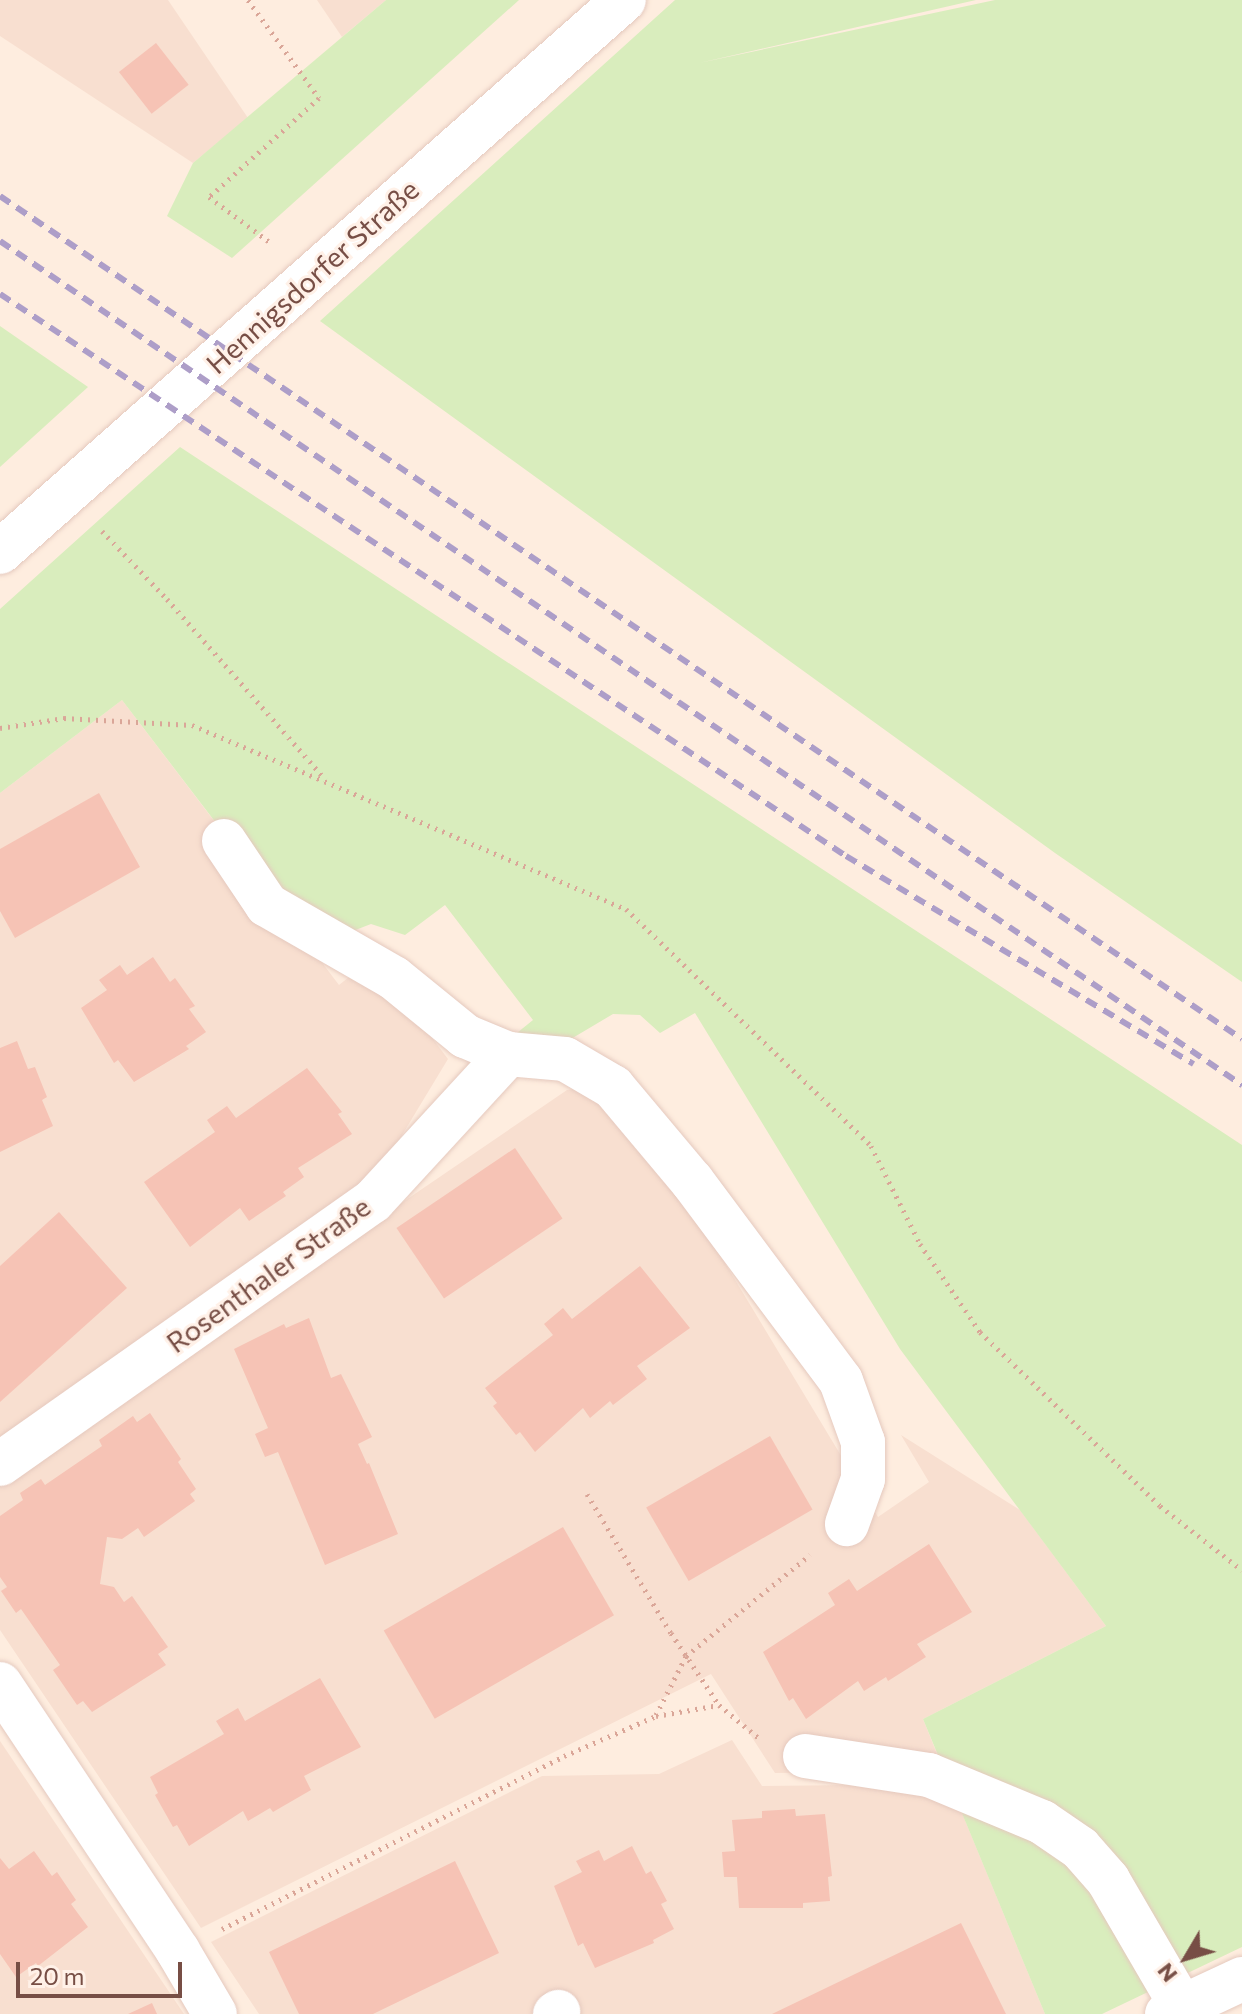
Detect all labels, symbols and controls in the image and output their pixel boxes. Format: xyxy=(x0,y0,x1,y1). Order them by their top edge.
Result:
street label: Hennigsdorfer Straße xyxy=(199,172,425,380)
street label: Rosenthaler Straße xyxy=(160,1189,376,1359)
north arrow xyxy=(1146,1918,1226,1998)
scale bar xyxy=(20,1946,186,1996)
text: N xyxy=(1151,1958,1182,1988)
text: 20 m xyxy=(30,1961,84,1990)

